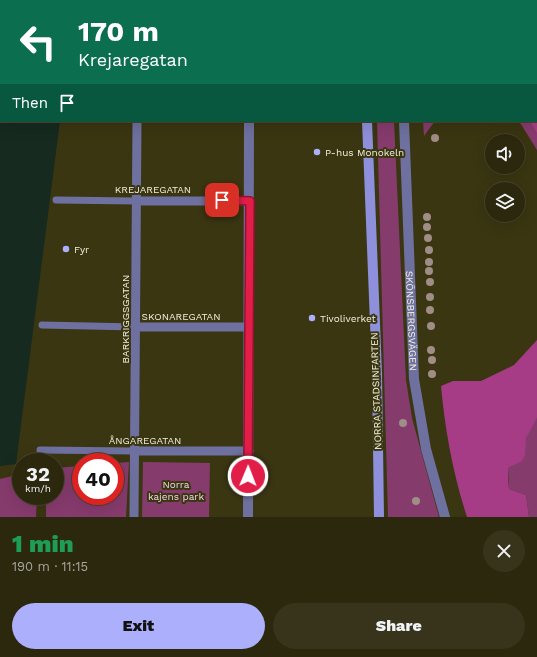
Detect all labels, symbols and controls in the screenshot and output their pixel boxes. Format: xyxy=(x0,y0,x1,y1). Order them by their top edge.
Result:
text: 170 m xyxy=(78,15,159,48)
icon: left xyxy=(12,16,64,68)
text: Krejaregatan xyxy=(78,49,188,70)
icon: arrive xyxy=(56,92,78,114)
text: Then xyxy=(12,94,48,112)
map controls xyxy=(485,134,525,222)
button: sound xyxy=(485,134,525,174)
marker: P-hus Monokeln xyxy=(312,147,322,157)
place label: P-hus Monokeln xyxy=(325,147,404,158)
button: layers xyxy=(485,182,525,222)
pin xyxy=(205,183,239,217)
street label: KREJAREGATAN xyxy=(115,184,191,195)
icon: arrive xyxy=(211,189,233,211)
marker: Fyr xyxy=(61,244,71,254)
place label: Fyr xyxy=(74,244,89,255)
street label: SKÖNSBERGSVÄGEN xyxy=(404,271,419,371)
street label: BARKRIGGSGATAN xyxy=(120,275,131,363)
street label: SKONAREGATAN xyxy=(142,311,221,322)
marker: Tivoliverket xyxy=(307,313,317,323)
place label: Tivoliverket xyxy=(320,313,377,324)
street label: NORRA STADSINFARTEN xyxy=(368,332,384,450)
street label: ÅNGAREGATAN xyxy=(109,435,181,446)
speed limit sign: 40 xyxy=(72,453,124,505)
position arrow xyxy=(227,455,269,497)
text: 32 xyxy=(26,462,50,486)
park label: Norra kajens park xyxy=(148,479,204,502)
text: km/h xyxy=(25,483,51,494)
text: 1 min xyxy=(12,530,74,558)
button: close xyxy=(483,530,525,572)
text: 190 m · 11:15 xyxy=(12,559,88,574)
button: Exit xyxy=(12,603,265,649)
button: Share xyxy=(273,603,525,649)

